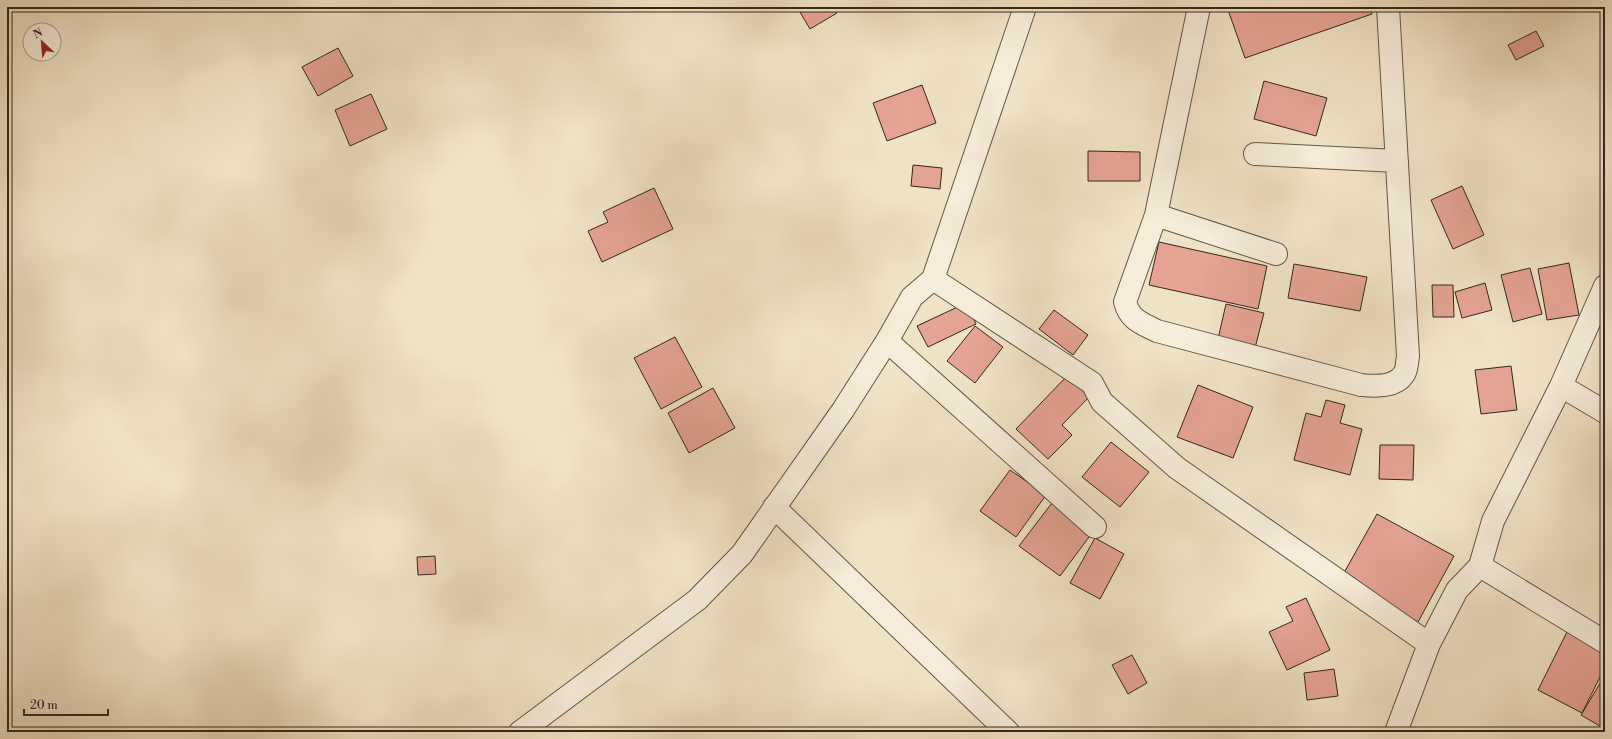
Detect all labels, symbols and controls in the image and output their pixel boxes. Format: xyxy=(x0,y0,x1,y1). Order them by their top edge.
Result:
north arrow xyxy=(22,22,62,62)
text: N xyxy=(31,26,45,42)
scale bar xyxy=(24,691,108,717)
text: 20 m xyxy=(30,698,58,713)

